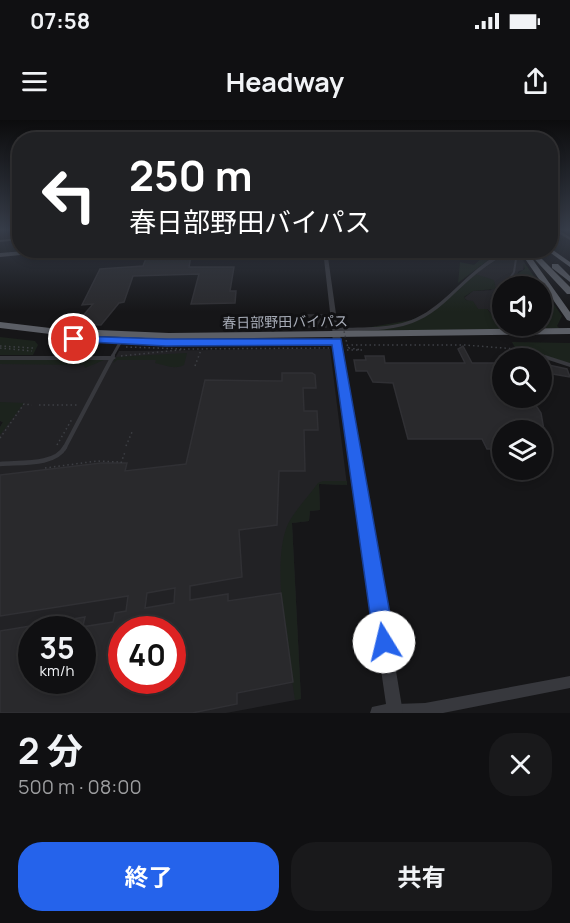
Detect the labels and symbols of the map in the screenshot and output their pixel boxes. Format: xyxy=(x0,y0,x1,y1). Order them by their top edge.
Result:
street label: 春日部野田バイパス xyxy=(222,311,348,332)
pin xyxy=(48,313,99,364)
position arrow xyxy=(352,610,416,674)
speed limit sign: 40 xyxy=(108,616,186,694)

